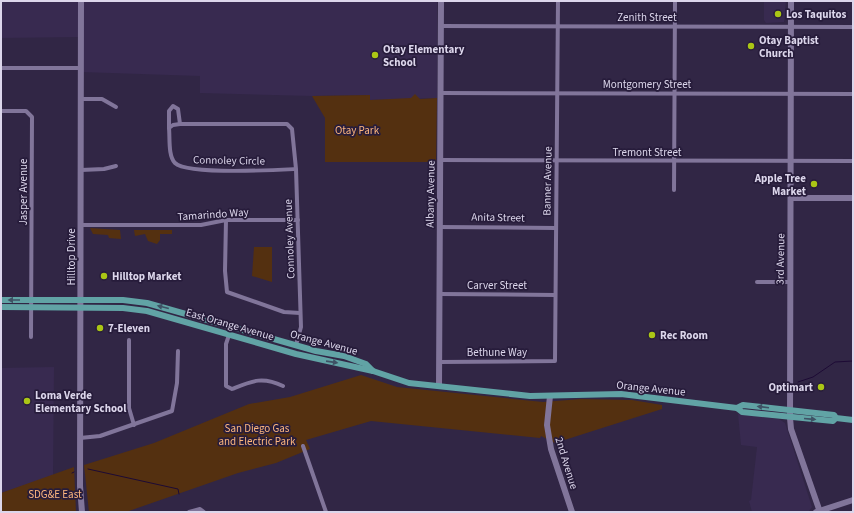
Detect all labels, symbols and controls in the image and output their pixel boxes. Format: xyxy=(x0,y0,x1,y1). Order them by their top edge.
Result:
place label: Los Taquitos xyxy=(786,7,847,22)
marker: Los Taquitos xyxy=(773,9,783,19)
street label: Zenith Street xyxy=(617,10,677,25)
place label: Otay Baptist Church xyxy=(759,33,820,61)
marker: Otay Baptist Church xyxy=(746,41,756,51)
place label: Otay Elementary School xyxy=(383,42,465,70)
marker: Otay Elementary School xyxy=(370,50,380,60)
street label: Montgomery Street xyxy=(603,77,692,92)
park label: Otay Park xyxy=(335,123,380,138)
street label: Tremont Street xyxy=(612,145,682,160)
street label: Banner Avenue xyxy=(539,146,556,216)
street label: Connoley Circle xyxy=(193,152,266,169)
street label: Jasper Avenue xyxy=(16,158,31,225)
street label: Albany Avenue xyxy=(422,160,439,228)
place label: Apple Tree Market xyxy=(754,171,807,199)
marker: Apple Tree Market xyxy=(809,179,819,189)
street label: Connoley Avenue xyxy=(281,198,298,279)
street label: Tamarindo Way xyxy=(177,205,249,224)
street label: Anita Street xyxy=(471,210,525,225)
street label: Hilltop Drive xyxy=(64,228,79,286)
street label: 3rd Avenue xyxy=(773,233,788,285)
place label: Hilltop Market xyxy=(112,269,182,284)
marker: Hilltop Market xyxy=(99,271,109,281)
street label: Carver Street xyxy=(467,278,527,293)
one-way arrow xyxy=(7,297,20,303)
one-way arrow xyxy=(156,303,169,309)
street label: East Orange Avenue xyxy=(184,305,276,344)
place label: 7-Eleven xyxy=(108,321,150,336)
marker: 7-Eleven xyxy=(95,323,105,333)
street label: Orange Avenue xyxy=(288,326,360,359)
place label: Rec Room xyxy=(660,328,708,343)
marker: Rec Room xyxy=(647,330,657,340)
street label: Bethune Way xyxy=(467,345,527,360)
one-way arrow xyxy=(326,359,338,365)
street label: Orange Avenue xyxy=(616,377,687,400)
place label: Optimart xyxy=(768,380,814,395)
marker: Optimart xyxy=(816,382,826,392)
place label: Loma Verde Elementary School xyxy=(35,388,127,416)
marker: Loma Verde Elementary School xyxy=(22,396,32,406)
one-way arrow xyxy=(757,404,769,410)
one-way arrow xyxy=(804,416,816,423)
park label: San Diego Gas and Electric Park xyxy=(219,421,296,449)
street label: 2nd Avenue xyxy=(551,435,582,492)
park label: SDG&E East xyxy=(28,487,82,502)

